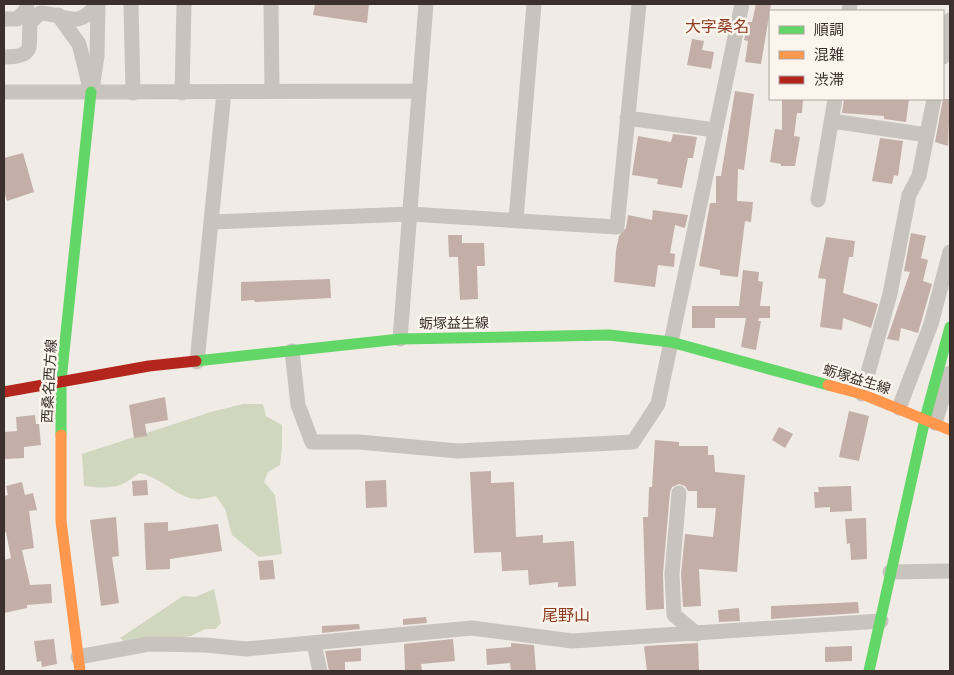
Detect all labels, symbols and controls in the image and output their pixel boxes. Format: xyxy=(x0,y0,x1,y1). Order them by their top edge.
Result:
legend xyxy=(769,10,944,100)
district label: 大字桑名 xyxy=(685,18,749,35)
text: 順調 xyxy=(814,21,844,38)
text: 混雑 xyxy=(814,46,844,63)
text: 渋滞 xyxy=(814,71,844,88)
street label: 蛎塚益生線 xyxy=(419,314,489,332)
street label: 西桑名西方線 xyxy=(39,339,59,423)
street label: 蛎塚益生線 xyxy=(821,361,893,397)
district label: 尾野山 xyxy=(542,607,590,624)

